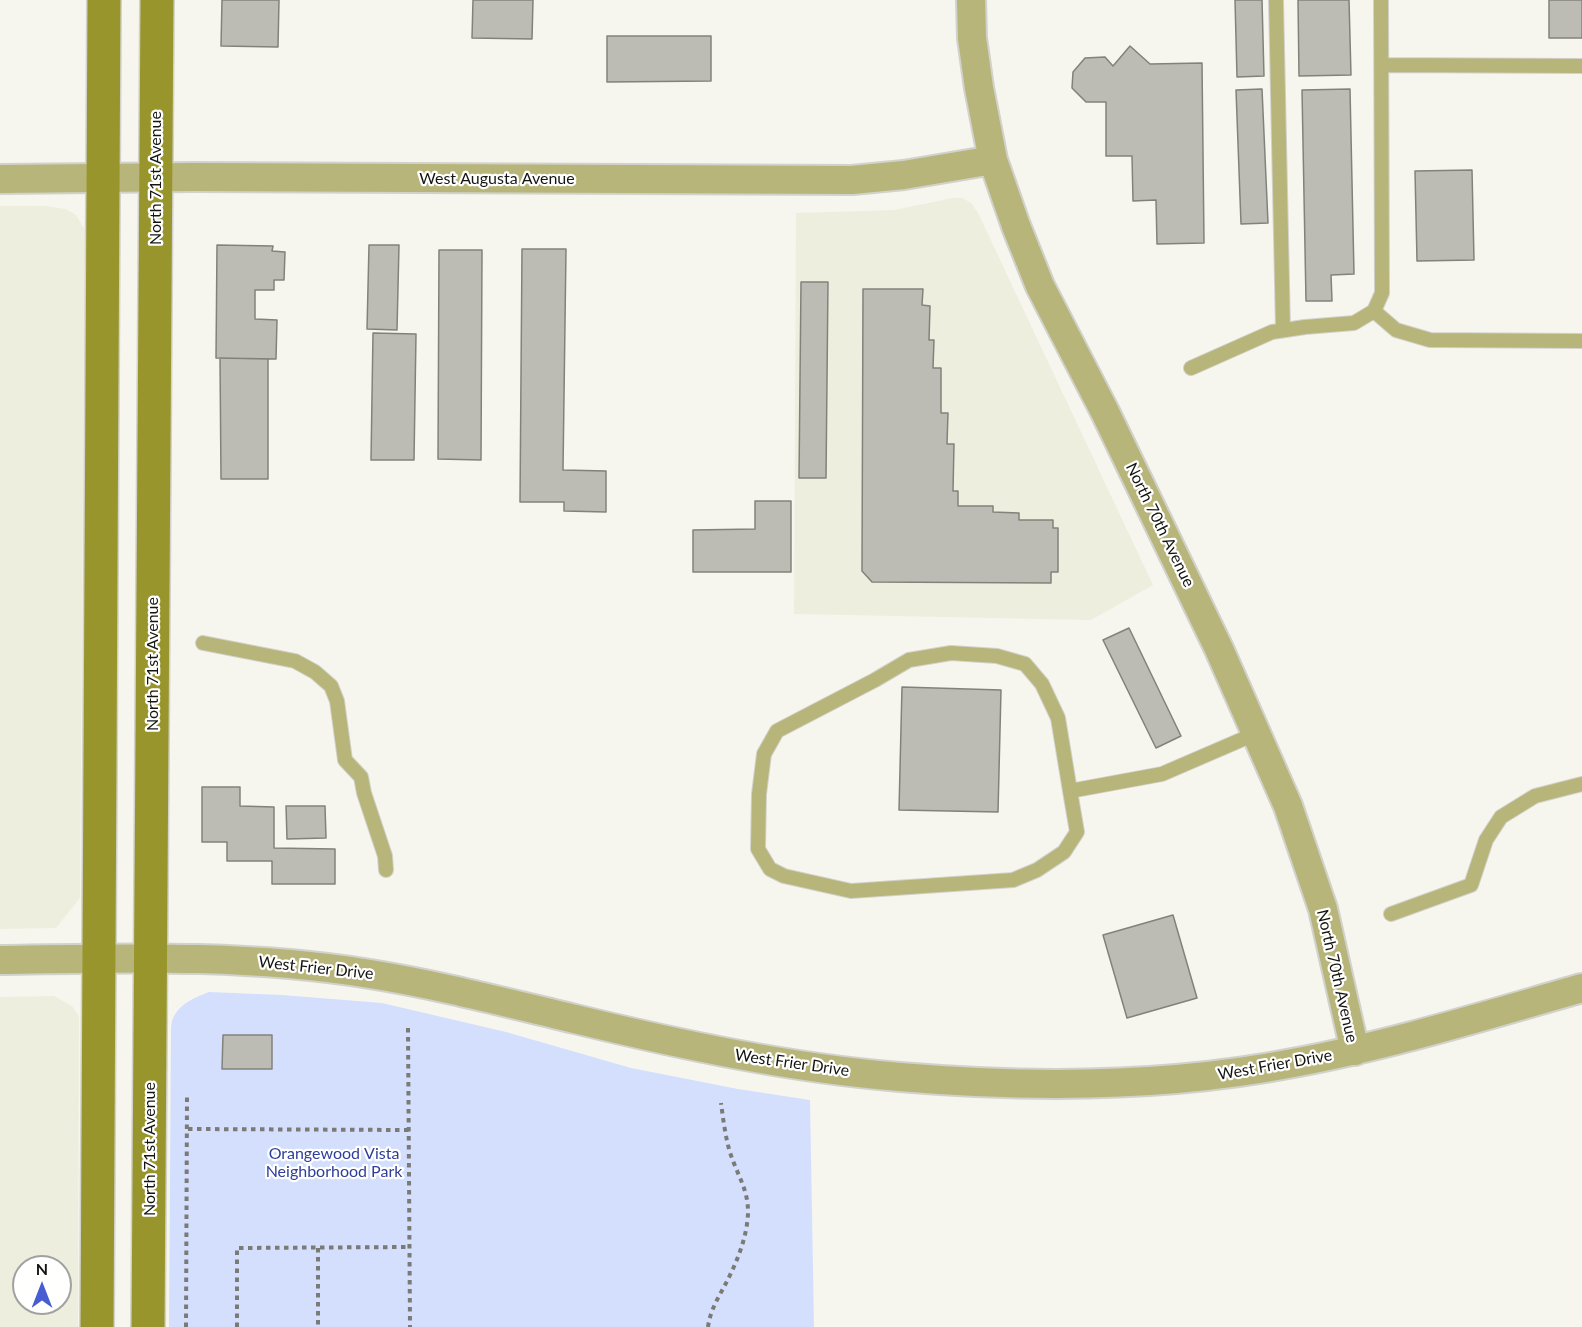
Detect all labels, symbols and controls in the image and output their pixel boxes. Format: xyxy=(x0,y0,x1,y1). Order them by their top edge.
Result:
street label: North 71st Avenue xyxy=(146,111,166,245)
street label: West Augusta Avenue xyxy=(419,169,575,189)
street label: North 70th Avenue xyxy=(1122,460,1198,590)
street label: North 71st Avenue xyxy=(143,597,163,731)
street label: North 70th Avenue xyxy=(1312,908,1362,1044)
street label: West Frier Drive xyxy=(258,952,374,984)
street label: West Frier Drive xyxy=(734,1045,850,1081)
street label: West Frier Drive xyxy=(1217,1046,1333,1084)
street label: North 71st Avenue xyxy=(140,1082,160,1216)
park label: Orangewood Vista Neighborhood Park xyxy=(266,1144,402,1182)
north arrow xyxy=(12,1255,72,1315)
text: N xyxy=(36,1259,48,1278)

